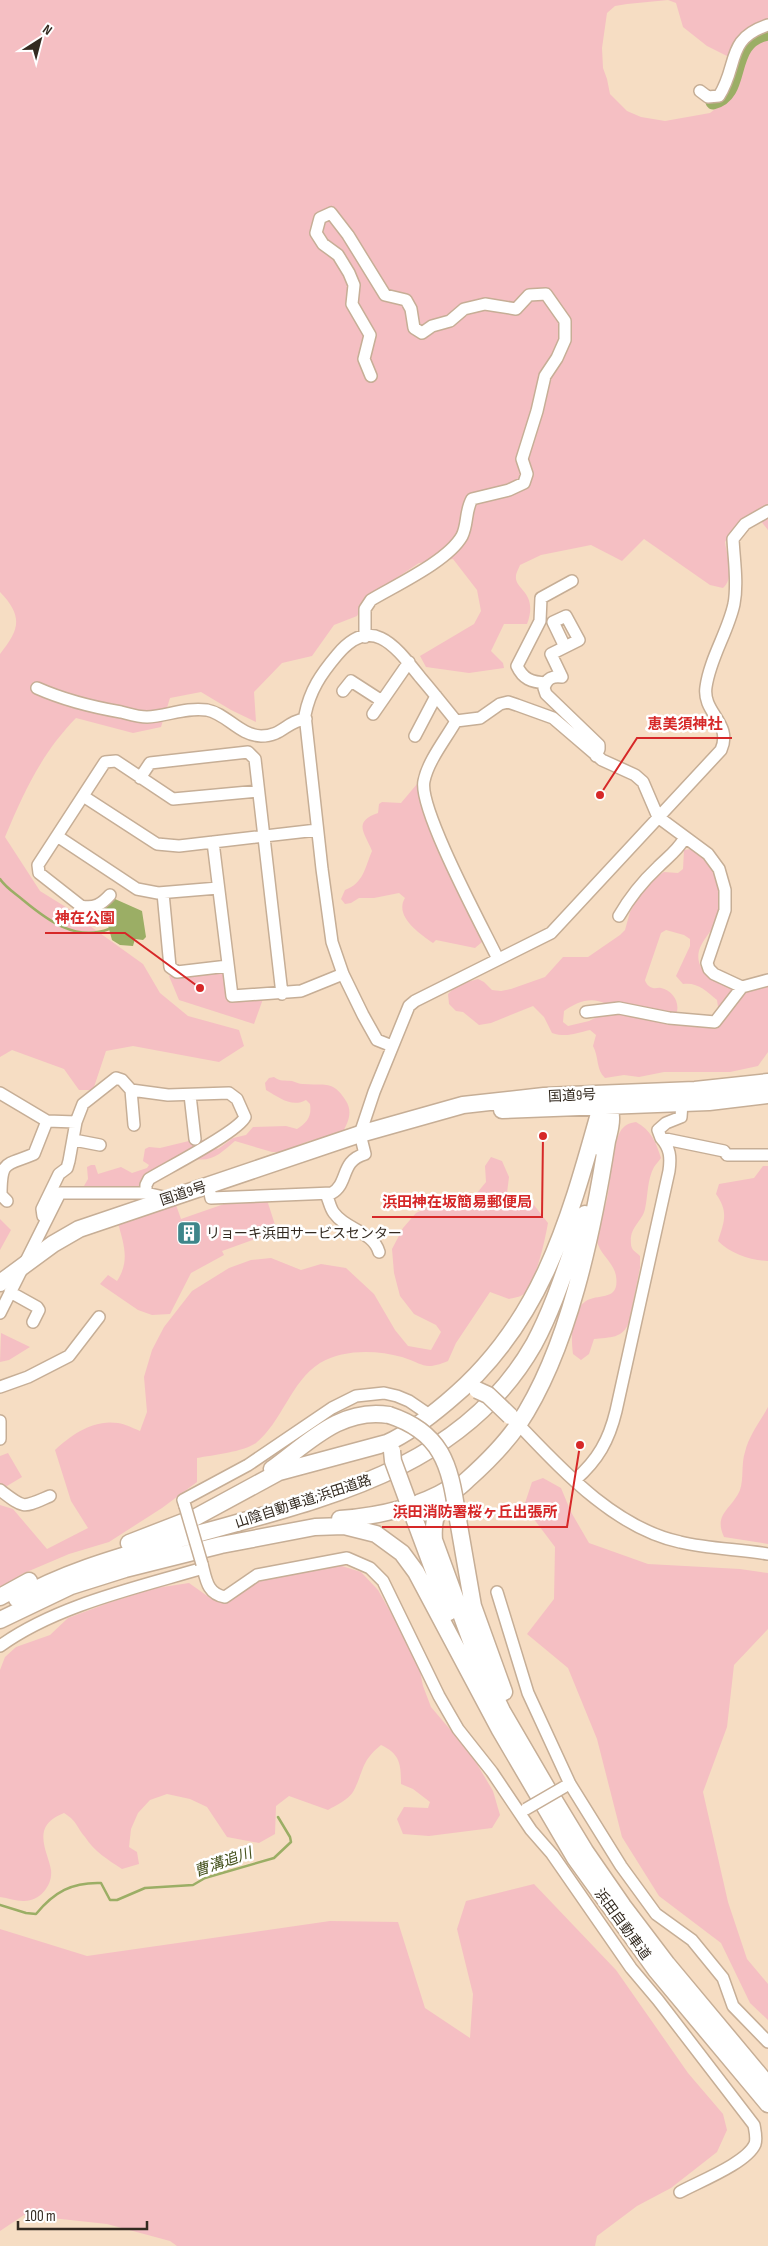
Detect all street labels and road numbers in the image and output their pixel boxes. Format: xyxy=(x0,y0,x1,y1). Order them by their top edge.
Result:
street label: 国道9号 xyxy=(548,1086,597,1105)
street label: 国道9号 xyxy=(158,1178,209,1209)
street label: 山陰自動車道;浜田道路 xyxy=(233,1471,374,1532)
street label: 浜田自動車道 xyxy=(591,1885,654,1963)

